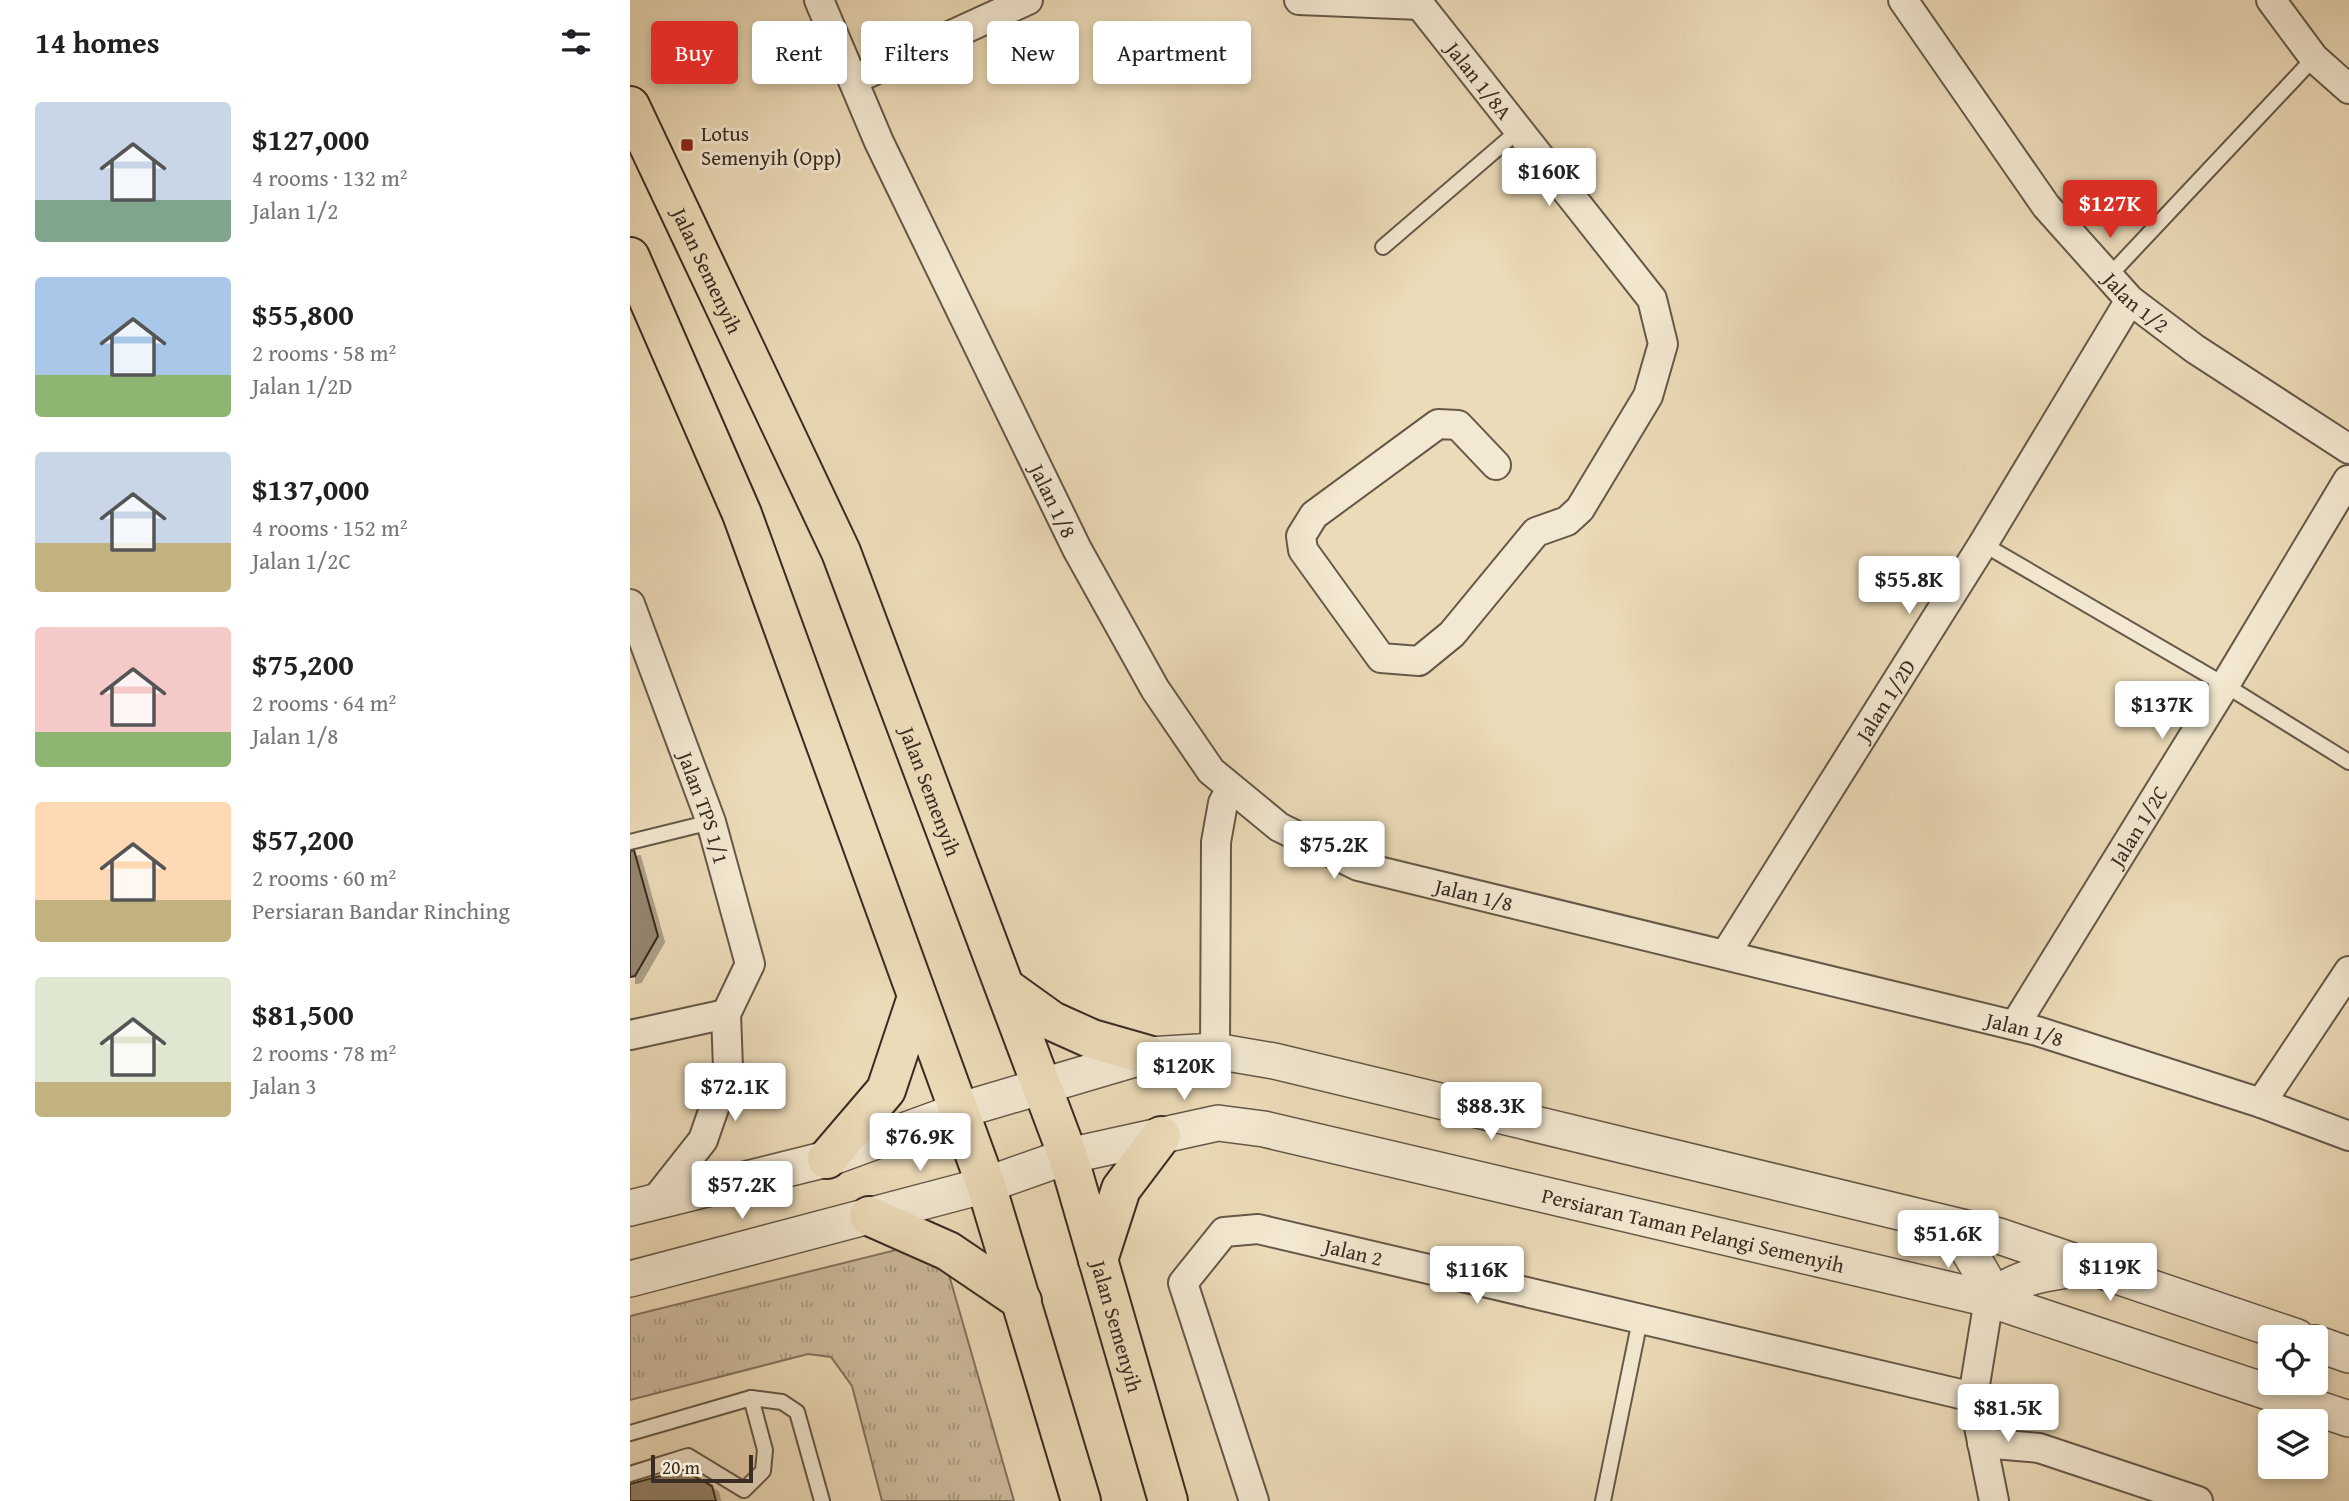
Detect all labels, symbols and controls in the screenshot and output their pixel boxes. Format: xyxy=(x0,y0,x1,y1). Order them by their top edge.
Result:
text: 14 homes xyxy=(35,20,160,64)
chip: Buy xyxy=(651,21,738,84)
chip: Rent xyxy=(752,21,847,84)
chip: Filters xyxy=(861,21,973,84)
chip: New xyxy=(987,21,1079,84)
chip: Apartment xyxy=(1093,21,1251,84)
icon: filters xyxy=(557,23,595,61)
street label: Jalan 1/8A xyxy=(1437,32,1520,126)
text: $127,000 xyxy=(252,117,369,161)
place label: Lotus Semenyih (Opp) xyxy=(701,118,842,173)
icon: home xyxy=(91,130,175,214)
marker: Lotus Semenyih (Opp) xyxy=(679,137,695,153)
pin: $160K xyxy=(1500,148,1598,208)
text: $160K xyxy=(1518,154,1580,187)
text: 4 rooms · 132 m² xyxy=(252,161,407,194)
pin: $127K xyxy=(2061,180,2159,240)
text: $127K xyxy=(2079,186,2141,219)
text: Jalan 1/2 xyxy=(252,194,338,227)
street label: Jalan Semenyih xyxy=(663,200,751,339)
street label: Jalan 1/2 xyxy=(2094,263,2176,340)
text: $55,800 xyxy=(252,292,354,336)
icon: home xyxy=(91,305,175,389)
text: 2 rooms · 58 m² xyxy=(252,336,396,369)
text: Jalan 1/2D xyxy=(252,369,352,402)
street label: Jalan 1/8 xyxy=(1021,456,1085,543)
text: $137,000 xyxy=(252,467,369,511)
icon: home xyxy=(91,480,175,564)
text: 4 rooms · 152 m² xyxy=(252,511,407,544)
text: Jalan 1/2C xyxy=(252,544,351,577)
pin: $55.8K xyxy=(1852,556,1966,616)
text: $55.8K xyxy=(1875,562,1943,595)
text: $75,200 xyxy=(252,642,354,686)
street label: Jalan 1/2D xyxy=(1846,653,1923,750)
icon: home xyxy=(91,655,175,739)
pin: $137K xyxy=(2113,682,2211,741)
text: 2 rooms · 64 m² xyxy=(252,686,396,719)
text: $137K xyxy=(2131,687,2193,720)
text: Jalan 1/8 xyxy=(252,719,338,752)
street label: Jalan Semenyih xyxy=(891,719,969,861)
street label: Jalan TPS 1/1 xyxy=(670,744,737,867)
street label: Jalan 1/2C xyxy=(2099,779,2175,875)
text: $57,200 xyxy=(252,817,354,861)
pin: $75.2K xyxy=(1277,822,1391,881)
text: $75.2K xyxy=(1300,827,1368,860)
icon: home xyxy=(91,830,175,914)
text: 2 rooms · 60 m² xyxy=(252,861,396,894)
street label: Jalan 1/8 xyxy=(1429,869,1516,919)
text: Persiaran Bandar Rinching xyxy=(252,894,510,927)
text: $81,500 xyxy=(252,992,354,1036)
street label: Jalan 1/8 xyxy=(1980,1003,2068,1054)
icon: home xyxy=(91,1005,175,1089)
text: 2 rooms · 78 m² xyxy=(252,1036,396,1069)
pin: $120K xyxy=(1135,1042,1233,1102)
text: $120K xyxy=(1153,1048,1215,1081)
pin: $72.1K xyxy=(678,1064,792,1123)
text: Jalan 3 xyxy=(252,1069,317,1102)
text: $72.1K xyxy=(701,1069,769,1102)
pin: $88.3K xyxy=(1434,1082,1548,1142)
text: $88.3K xyxy=(1457,1088,1525,1121)
pin: $76.9K xyxy=(863,1114,977,1173)
text: $76.9K xyxy=(886,1119,954,1152)
pin: $57.2K xyxy=(685,1162,799,1221)
text: $57.2K xyxy=(708,1167,776,1200)
street label: Persiaran Taman Pelangi Semenyih xyxy=(1539,1179,1848,1280)
pin: $51.6K xyxy=(1891,1210,2005,1270)
text: $51.6K xyxy=(1914,1216,1982,1249)
street label: Jalan 2 xyxy=(1318,1229,1386,1273)
pin: $119K xyxy=(2061,1244,2159,1303)
pin: $116K xyxy=(1428,1246,1526,1306)
text: $119K xyxy=(2079,1249,2141,1282)
text: $116K xyxy=(1446,1252,1508,1285)
street label: Jalan Semenyih xyxy=(1083,1254,1151,1396)
map controls xyxy=(2258,1325,2328,1479)
button: locate xyxy=(2258,1325,2328,1395)
pin: $81.5K xyxy=(1951,1384,2065,1444)
text: $81.5K xyxy=(1974,1390,2042,1423)
button: layers xyxy=(2258,1409,2328,1479)
scale bar xyxy=(651,1452,752,1484)
text: 20 m xyxy=(662,1453,700,1481)

